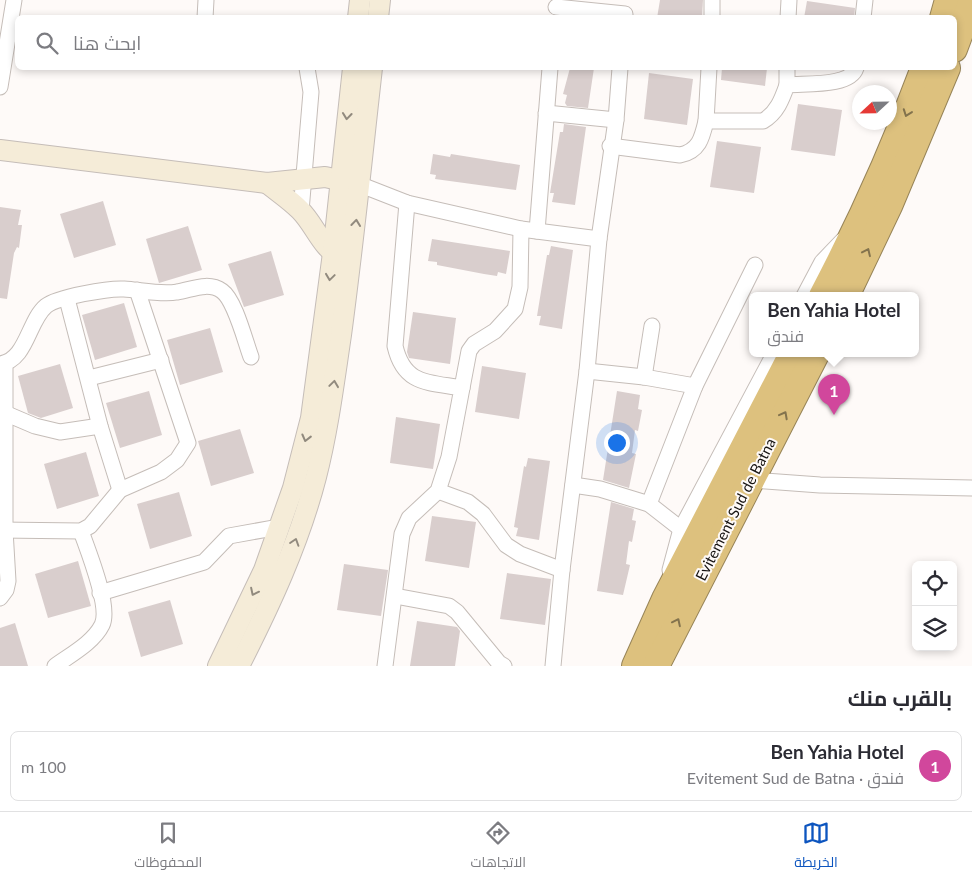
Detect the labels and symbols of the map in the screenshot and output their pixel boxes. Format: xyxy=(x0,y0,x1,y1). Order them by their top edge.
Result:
north arrow xyxy=(852,85,897,130)
one-way arrow xyxy=(903,108,913,117)
one-way arrow xyxy=(342,112,353,120)
one-way arrow xyxy=(350,219,361,227)
one-way arrow xyxy=(860,248,871,257)
one-way arrow xyxy=(325,273,335,282)
pin: 1 xyxy=(818,374,850,415)
one-way arrow xyxy=(328,380,339,388)
one-way arrow xyxy=(778,412,788,421)
your location xyxy=(604,430,630,456)
one-way arrow xyxy=(301,434,311,442)
street label: Evitement Sud de Batna xyxy=(691,435,779,583)
one-way arrow xyxy=(289,538,299,546)
one-way arrow xyxy=(250,587,260,596)
one-way arrow xyxy=(671,618,682,627)

